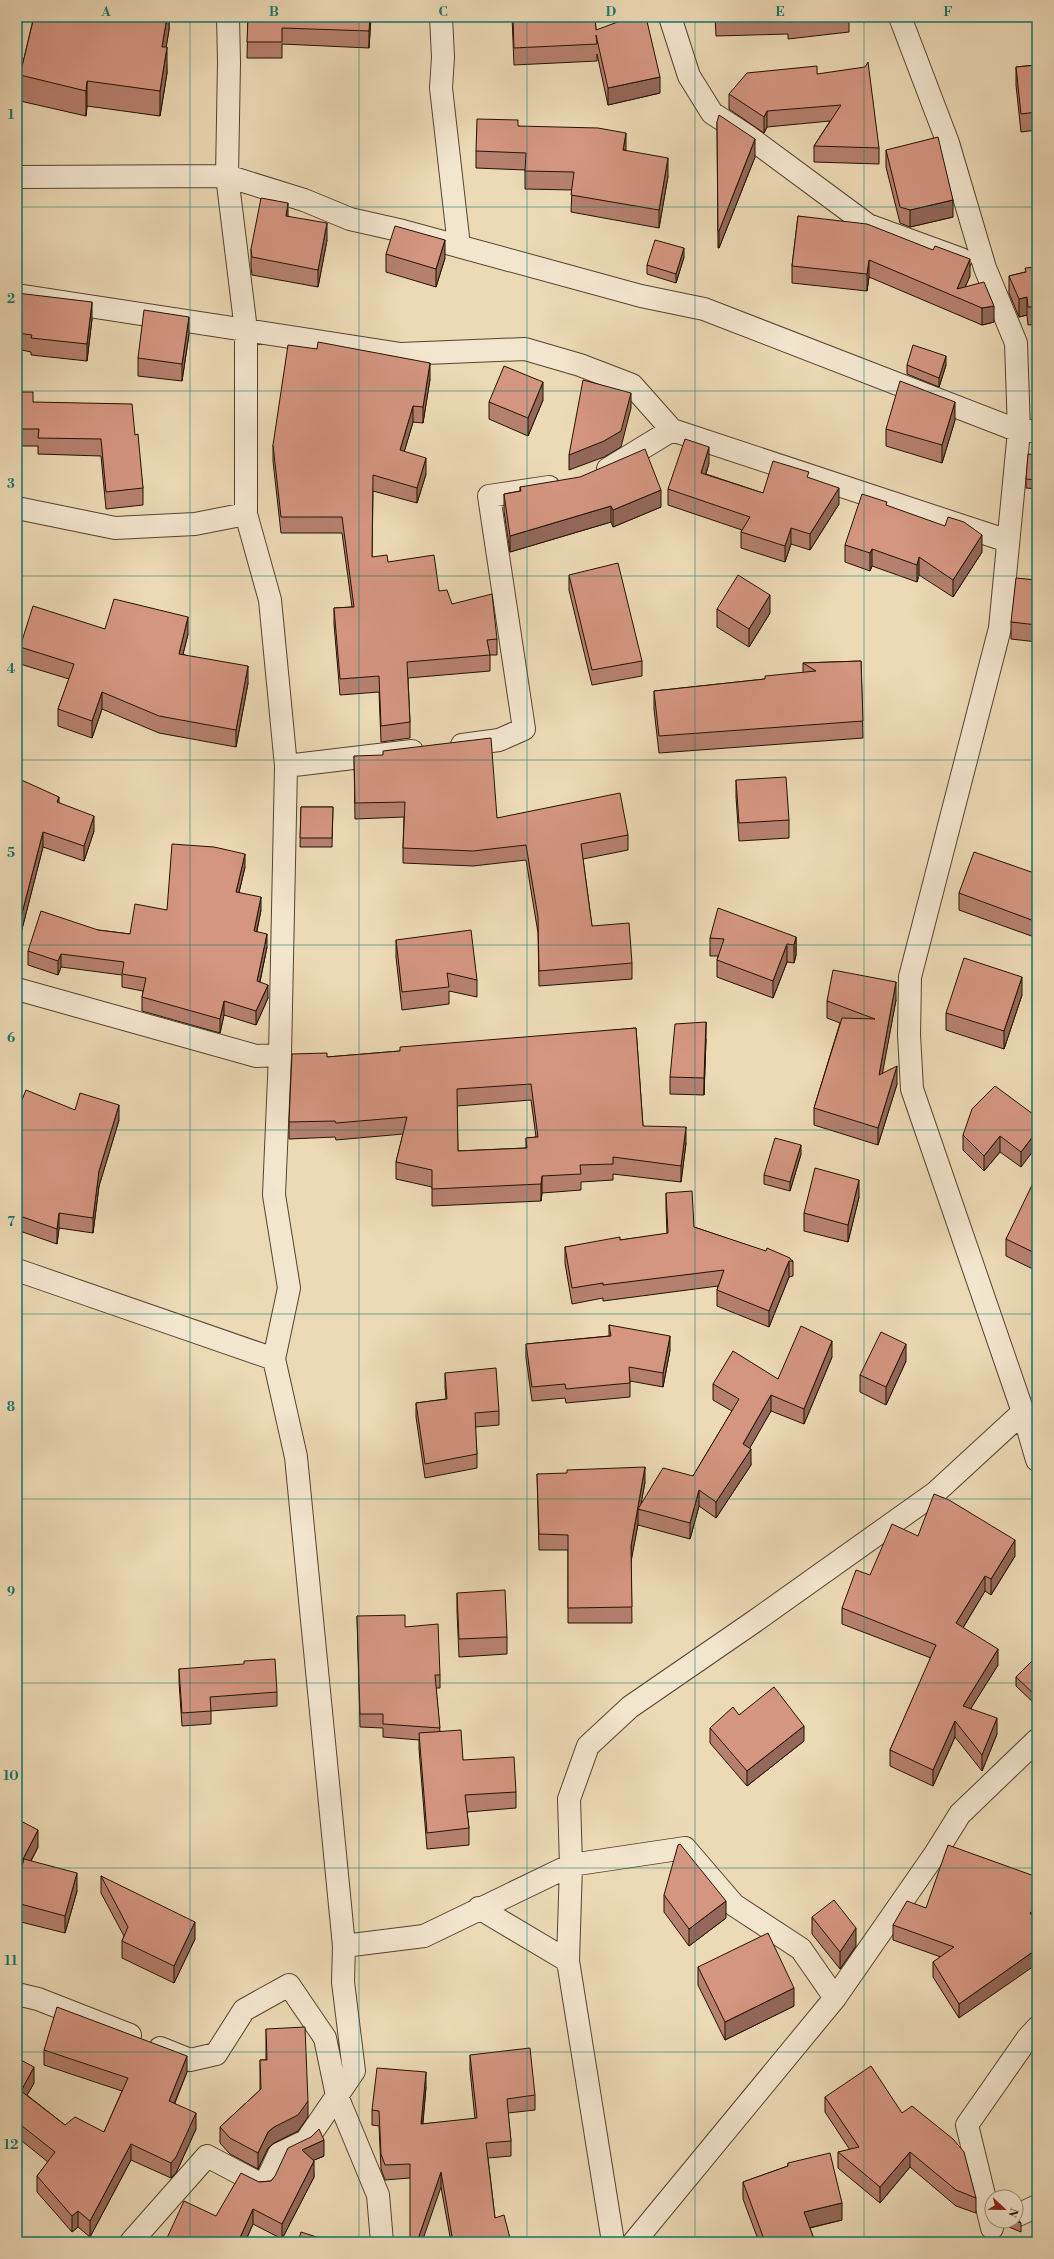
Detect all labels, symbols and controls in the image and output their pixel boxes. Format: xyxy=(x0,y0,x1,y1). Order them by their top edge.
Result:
text: A xyxy=(100,4,111,20)
text: B xyxy=(269,4,279,20)
text: C xyxy=(438,4,448,20)
text: D xyxy=(606,4,616,20)
text: E xyxy=(775,4,785,20)
text: F xyxy=(943,4,953,20)
text: 1 xyxy=(8,107,15,123)
text: 2 xyxy=(7,291,15,307)
text: 3 xyxy=(7,476,15,492)
text: 4 xyxy=(7,661,16,677)
text: 5 xyxy=(7,845,15,861)
text: 6 xyxy=(7,1030,15,1046)
text: 7 xyxy=(7,1214,15,1230)
text: 8 xyxy=(7,1399,15,1415)
text: 9 xyxy=(7,1584,15,1600)
text: 10 xyxy=(3,1768,19,1784)
text: 11 xyxy=(5,1953,18,1969)
text: 12 xyxy=(4,2137,18,2153)
north arrow xyxy=(984,2189,1024,2229)
text: N xyxy=(1004,2206,1020,2219)

